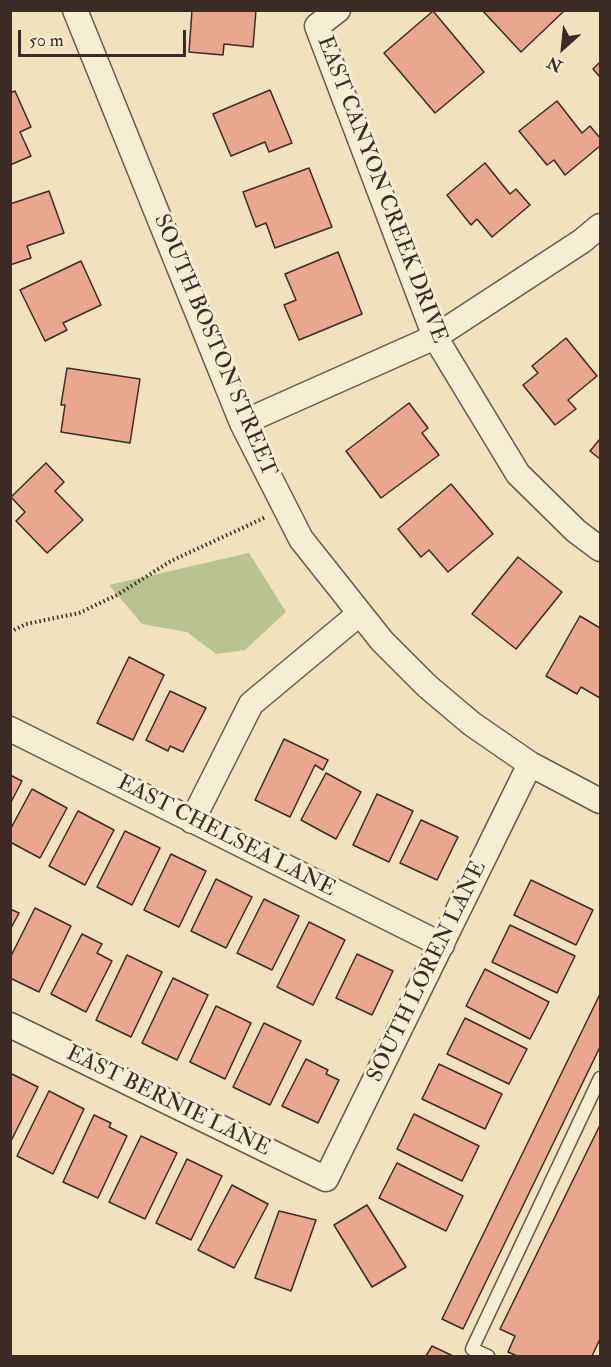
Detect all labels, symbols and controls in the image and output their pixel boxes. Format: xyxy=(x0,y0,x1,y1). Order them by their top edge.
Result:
scale bar xyxy=(21,18,189,56)
north arrow xyxy=(533,18,593,78)
text: 50 m xyxy=(29,29,64,52)
street label: EAST CANYON CREEK DRIVE xyxy=(310,33,452,347)
text: N xyxy=(544,52,566,76)
street label: SOUTH BOSTON STREET xyxy=(147,211,281,481)
street label: EAST CHELSEA LANE xyxy=(112,770,340,904)
street label: SOUTH LOREN LANE xyxy=(363,857,493,1087)
street label: EAST BERNIE LANE xyxy=(62,1041,274,1163)

